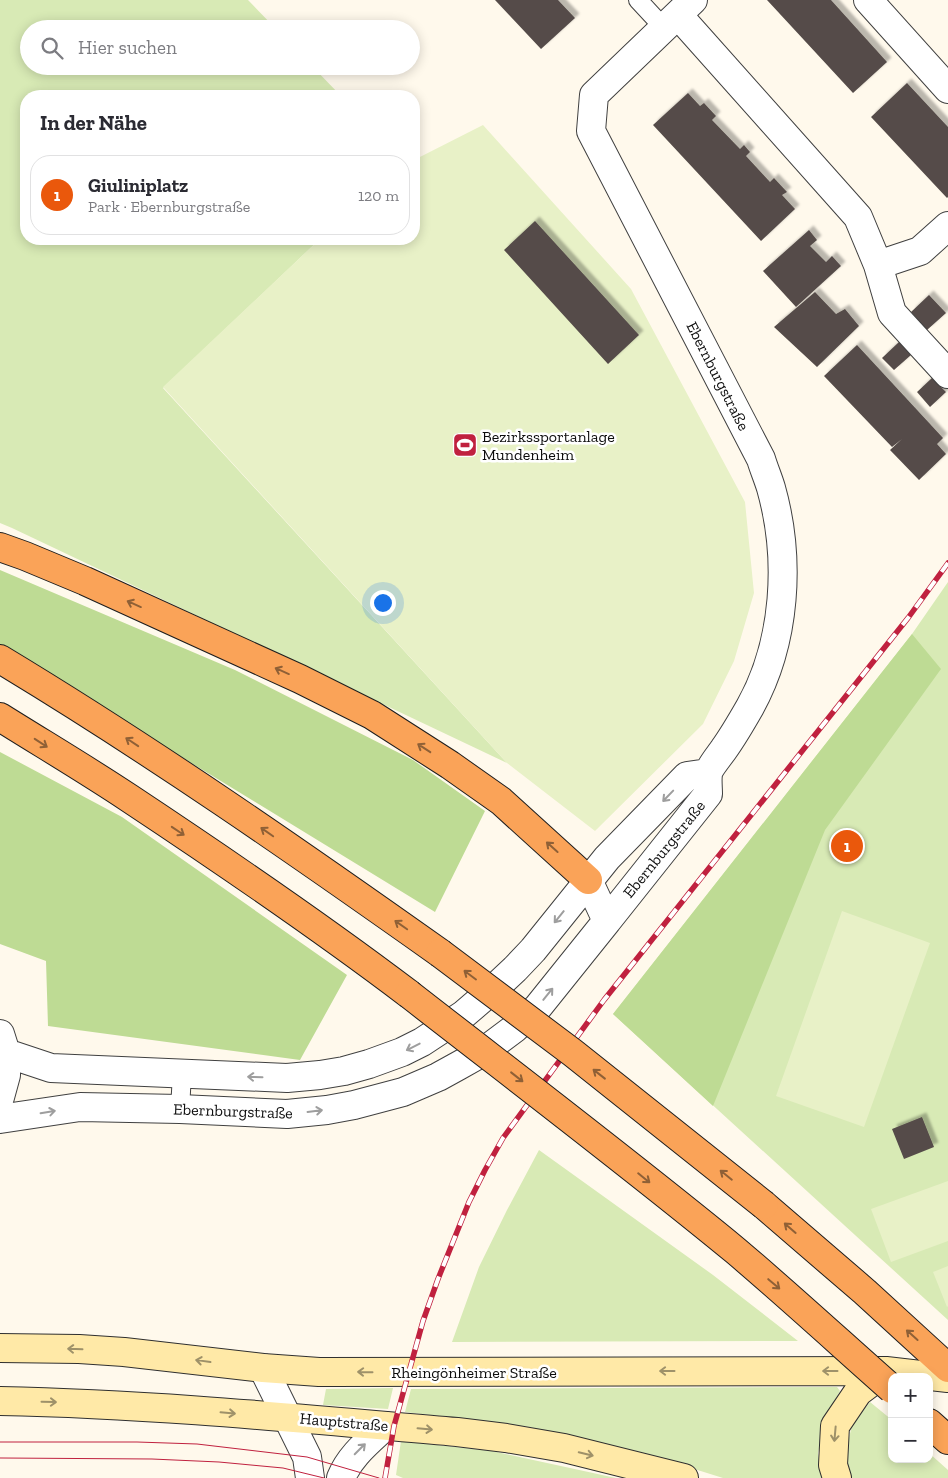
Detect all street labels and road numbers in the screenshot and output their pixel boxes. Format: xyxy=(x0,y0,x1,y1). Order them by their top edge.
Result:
street label: Ebernburgstraße xyxy=(682,318,754,434)
street label: Ebernburgstraße xyxy=(619,797,709,901)
street label: Ebernburgstraße xyxy=(173,1099,293,1123)
street label: Rheingönheimer Straße xyxy=(391,1363,557,1382)
street label: Hauptstraße xyxy=(299,1409,389,1435)

